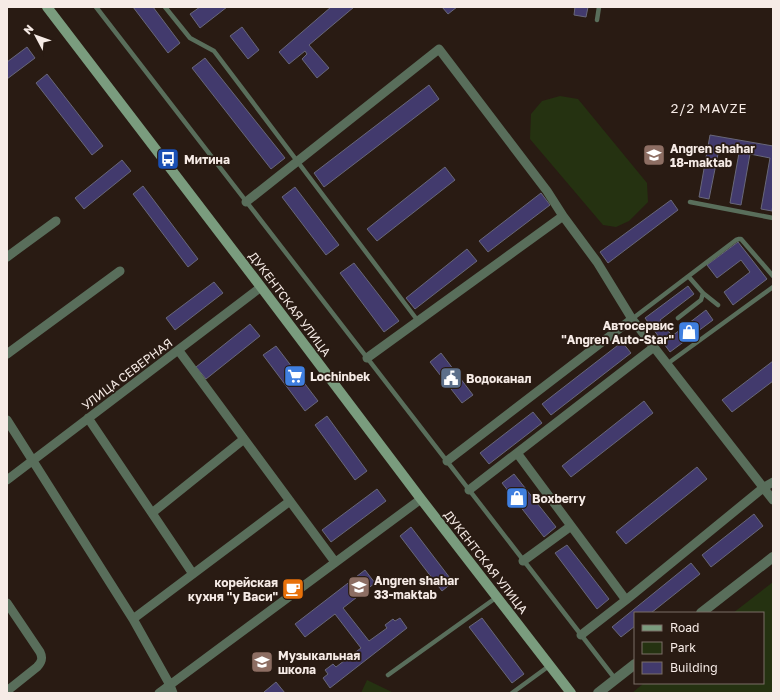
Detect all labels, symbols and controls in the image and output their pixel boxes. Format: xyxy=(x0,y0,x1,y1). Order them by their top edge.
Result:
north arrow xyxy=(16,16,56,56)
text: N xyxy=(20,22,36,37)
district label: 2/2 MAVZE xyxy=(671,100,747,116)
place label: Angren shahar 18-maktab xyxy=(670,141,755,170)
school or university icon: Angren shahar 18-maktab xyxy=(641,142,667,168)
bus stop icon: Митина xyxy=(155,146,181,172)
place label: Митина xyxy=(184,152,230,167)
street label: ДУКЕНТСКАЯ УЛИЦА xyxy=(246,249,334,359)
place label: Автосервис "Angren Auto-Star" xyxy=(561,318,674,347)
shop icon: Автосервис "Angren Auto-Star" xyxy=(676,319,702,345)
street label: УЛИЦА СЕВЕРНАЯ xyxy=(79,335,175,413)
supermarket icon: Lochinbek xyxy=(282,363,308,389)
public building icon: Водоканал xyxy=(438,365,464,391)
place label: Lochinbek xyxy=(310,369,370,384)
place label: Водоканал xyxy=(466,371,531,386)
shop icon: Boxberry xyxy=(504,485,530,511)
place label: Boxberry xyxy=(532,491,587,506)
street label: ДУКЕНТСКАЯ УЛИЦА xyxy=(441,507,531,617)
place label: Angren shahar 33-maktab xyxy=(374,573,459,602)
school or university icon: Angren shahar 33-maktab xyxy=(346,574,372,600)
place label: корейская кухня "у Васи" xyxy=(188,575,278,604)
cafe icon: корейская кухня "у Васи" xyxy=(280,576,306,602)
legend xyxy=(634,612,764,684)
text: Road xyxy=(670,620,699,635)
text: Park xyxy=(670,640,696,655)
place label: Музыкальная школа xyxy=(278,648,360,677)
school or university icon: Музыкальная школа xyxy=(249,649,275,675)
text: Building xyxy=(670,660,718,675)

